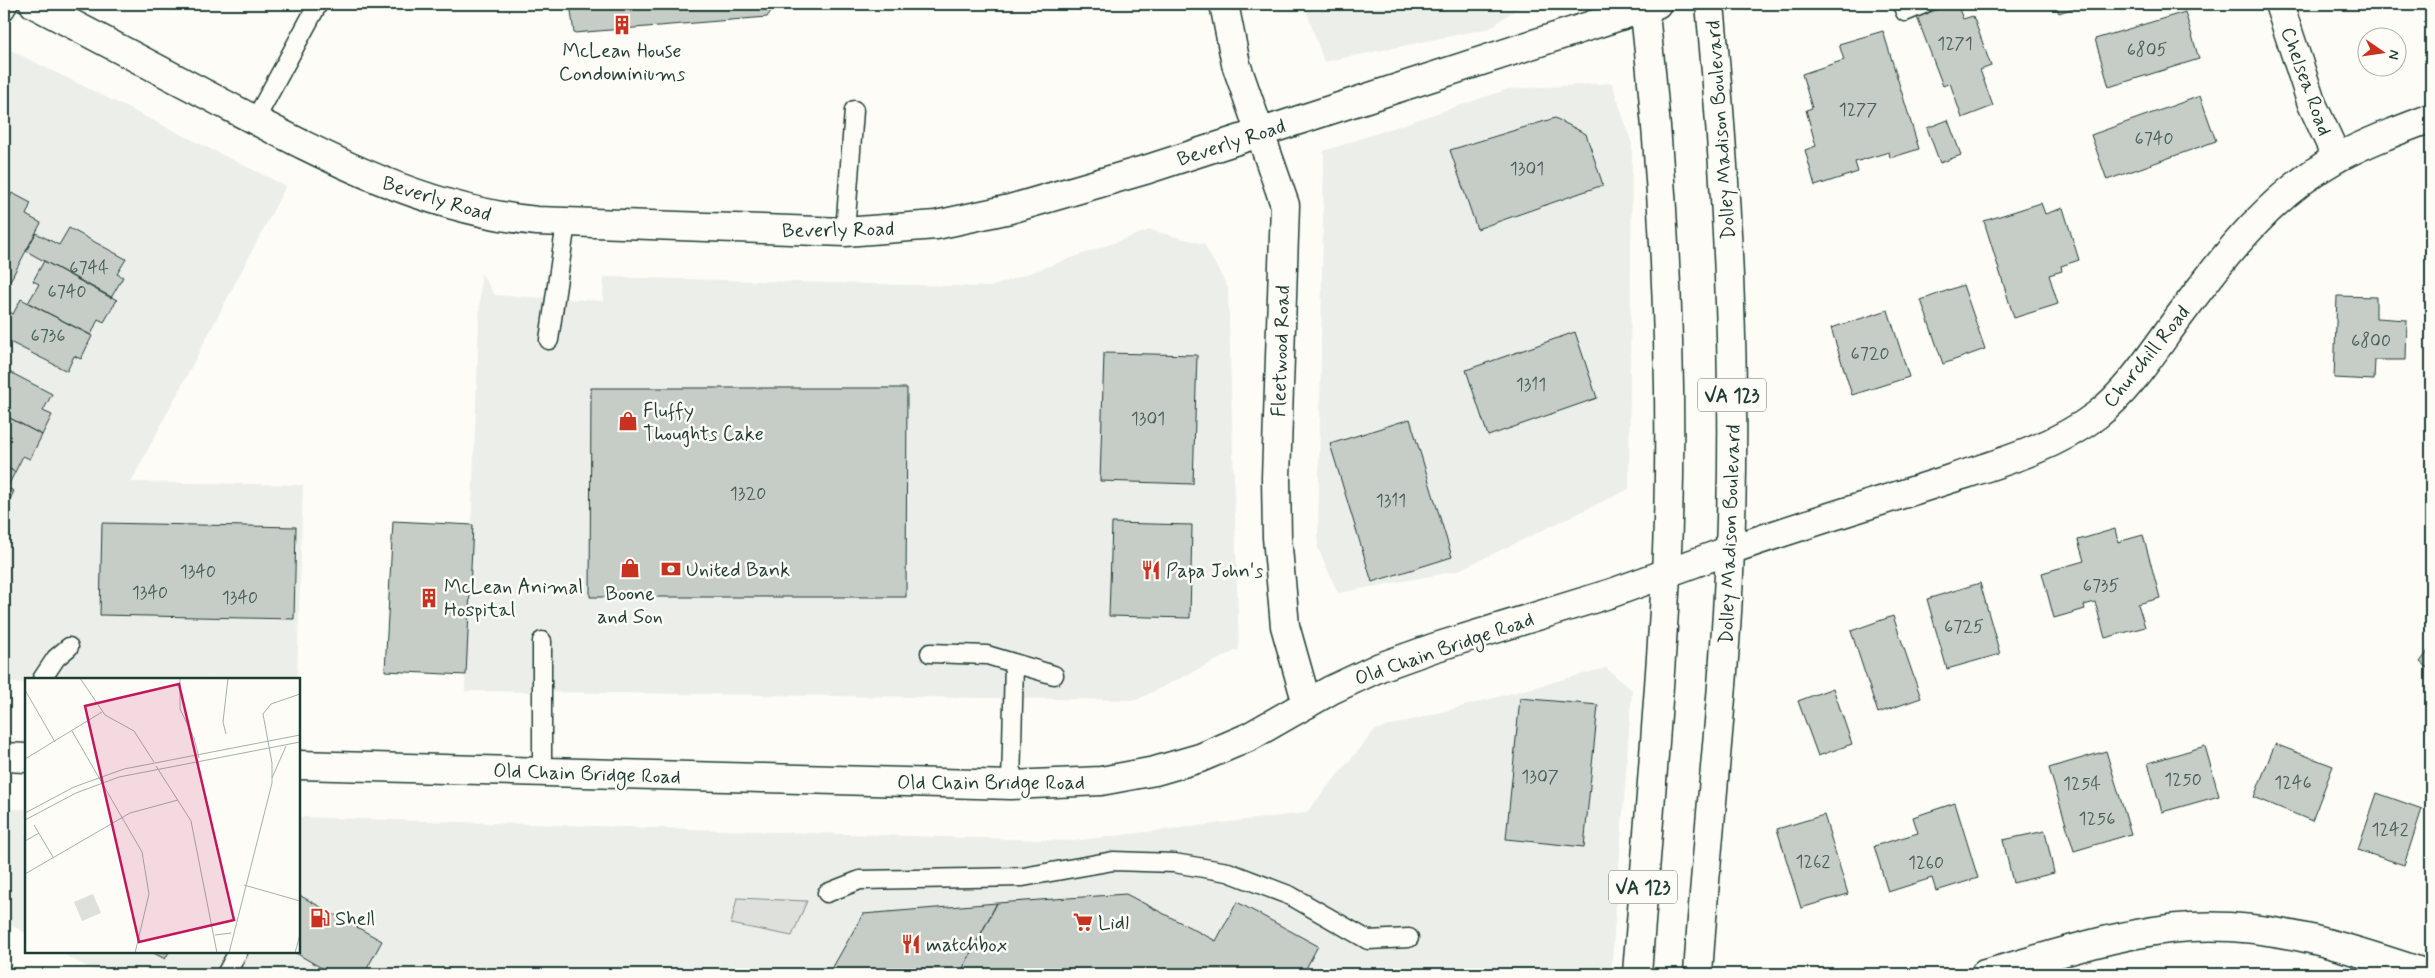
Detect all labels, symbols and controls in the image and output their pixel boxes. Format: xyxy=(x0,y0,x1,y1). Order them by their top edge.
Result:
building icon: McLean House Condominiums xyxy=(611,14,633,36)
street label: Dolley Madison Boulevard xyxy=(1700,19,1743,240)
street label: Chelsea Road xyxy=(2273,23,2338,140)
north arrow xyxy=(2358,28,2408,78)
house number: 1271 xyxy=(1937,32,1973,56)
place label: McLean House Condominiums xyxy=(559,38,685,88)
house number: 6805 xyxy=(2127,38,2168,62)
text: N xyxy=(2384,48,2404,61)
house number: 1277 xyxy=(1839,98,1877,122)
street label: Beverly Road xyxy=(1174,113,1289,174)
house number: 6740 xyxy=(2135,127,2173,151)
house number: 1301 xyxy=(1510,157,1544,181)
street label: Beverly Road xyxy=(379,170,494,229)
street label: Beverly Road xyxy=(782,216,894,245)
house number: 6744 xyxy=(69,256,109,280)
house number: 6740 xyxy=(48,280,86,304)
street label: Fleetwood Road xyxy=(1266,285,1297,417)
street label: Churchill Road xyxy=(2098,300,2197,414)
house number: 6736 xyxy=(31,324,65,348)
house number: 6800 xyxy=(2351,329,2391,353)
house number: 6720 xyxy=(1850,342,1890,366)
house number: 1311 xyxy=(1516,373,1546,397)
road number: VA 123 xyxy=(1698,378,1766,412)
place label: Fluffy Thoughts Cake xyxy=(643,398,764,448)
house number: 1301 xyxy=(1131,407,1165,431)
shop icon: Fluffy Thoughts Cake xyxy=(617,410,639,432)
street label: Dolley Madison Boulevard xyxy=(1713,424,1748,644)
house number: 1320 xyxy=(730,482,766,506)
house number: 1311 xyxy=(1376,489,1406,513)
shop icon: Boone and Son xyxy=(619,557,641,579)
place label: United Bank xyxy=(686,557,790,584)
bank icon: United Bank xyxy=(660,558,682,580)
place label: Papa John's xyxy=(1166,558,1263,585)
restaurant icon: Papa John's xyxy=(1140,559,1162,581)
house number: 1340 xyxy=(180,560,216,584)
place label: McLean Animal Hospital xyxy=(444,574,583,624)
house number: 6735 xyxy=(2083,574,2119,598)
house number: 1340 xyxy=(132,581,168,605)
place label: Boone and Son xyxy=(597,581,663,631)
house number: 1340 xyxy=(222,586,258,610)
building icon: McLean Animal Hospital xyxy=(418,587,440,609)
street label: Old Chain Bridge Road xyxy=(1351,606,1538,694)
house number: 6725 xyxy=(1944,615,1984,639)
inset map xyxy=(25,678,300,953)
street label: Old Chain Bridge Road xyxy=(493,758,681,792)
house number: 1307 xyxy=(1521,765,1559,789)
house number: 1250 xyxy=(2164,768,2202,792)
street label: Old Chain Bridge Road xyxy=(897,770,1085,798)
house number: 1246 xyxy=(2274,771,2312,795)
house number: 1254 xyxy=(2063,772,2101,796)
house number: 1256 xyxy=(2079,807,2115,831)
house number: 1242 xyxy=(2372,818,2409,842)
house number: 1262 xyxy=(1796,850,1831,874)
house number: 1260 xyxy=(1908,851,1944,875)
road number: VA 123 xyxy=(1609,870,1677,904)
place label: Shell xyxy=(335,906,375,933)
fuel station icon: Shell xyxy=(309,907,331,929)
place label: Lidl xyxy=(1098,910,1129,937)
supermarket icon: Lidl xyxy=(1072,911,1094,933)
place label: matchbox xyxy=(926,932,1007,959)
restaurant icon: matchbox xyxy=(900,933,922,955)

